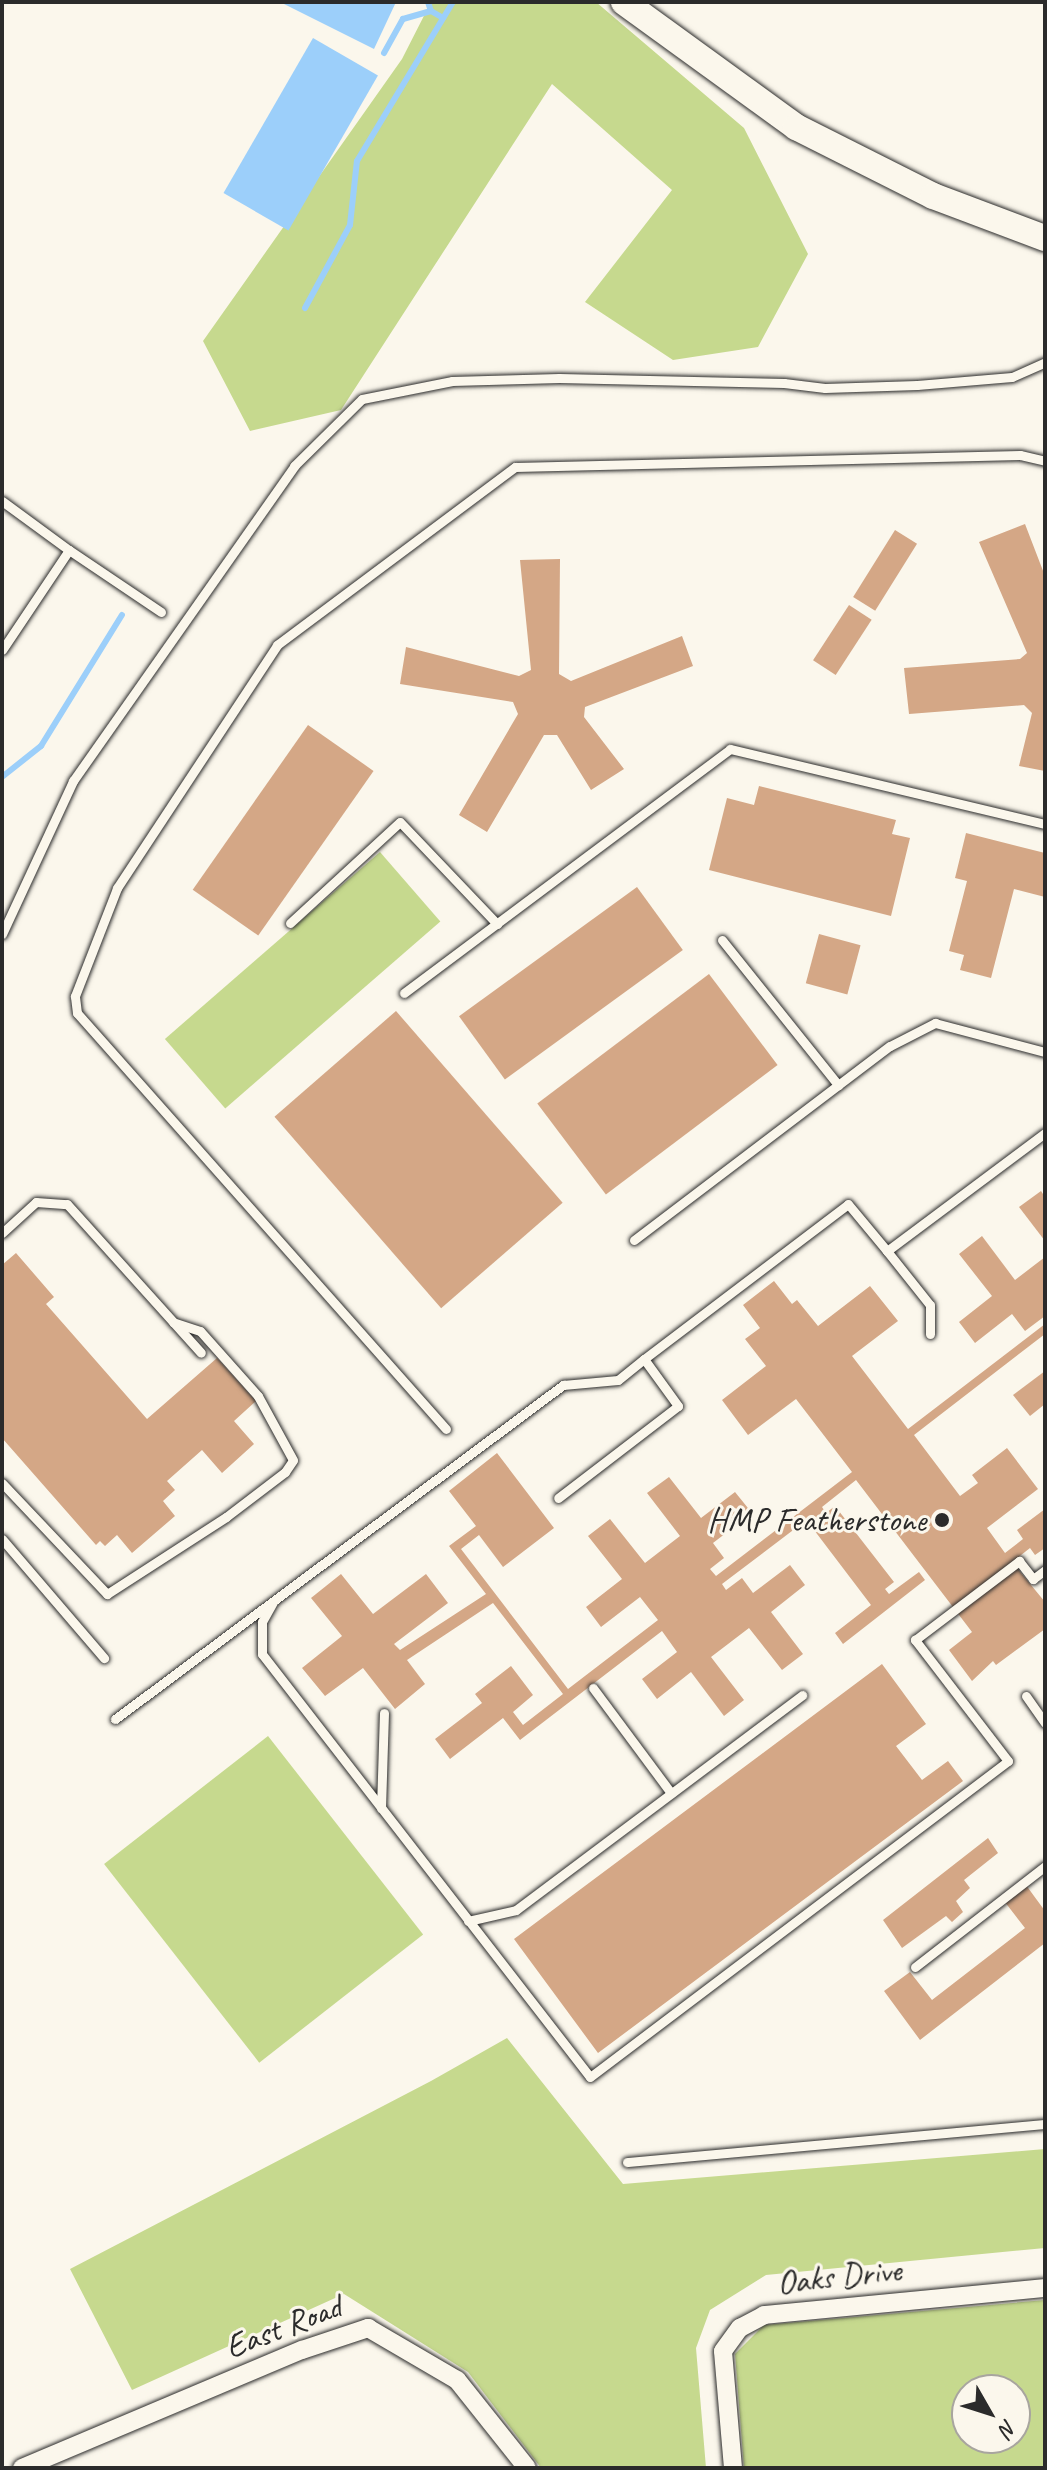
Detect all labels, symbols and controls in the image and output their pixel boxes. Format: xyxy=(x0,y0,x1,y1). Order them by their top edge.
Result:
place label: HMP Featherstone xyxy=(707,1500,926,1540)
marker: HMP Featherstone xyxy=(933,1511,951,1529)
street label: Oaks Drive xyxy=(775,2249,903,2303)
street label: East Road xyxy=(219,2285,347,2367)
north arrow xyxy=(951,2374,1031,2454)
text: N xyxy=(993,2414,1023,2442)

